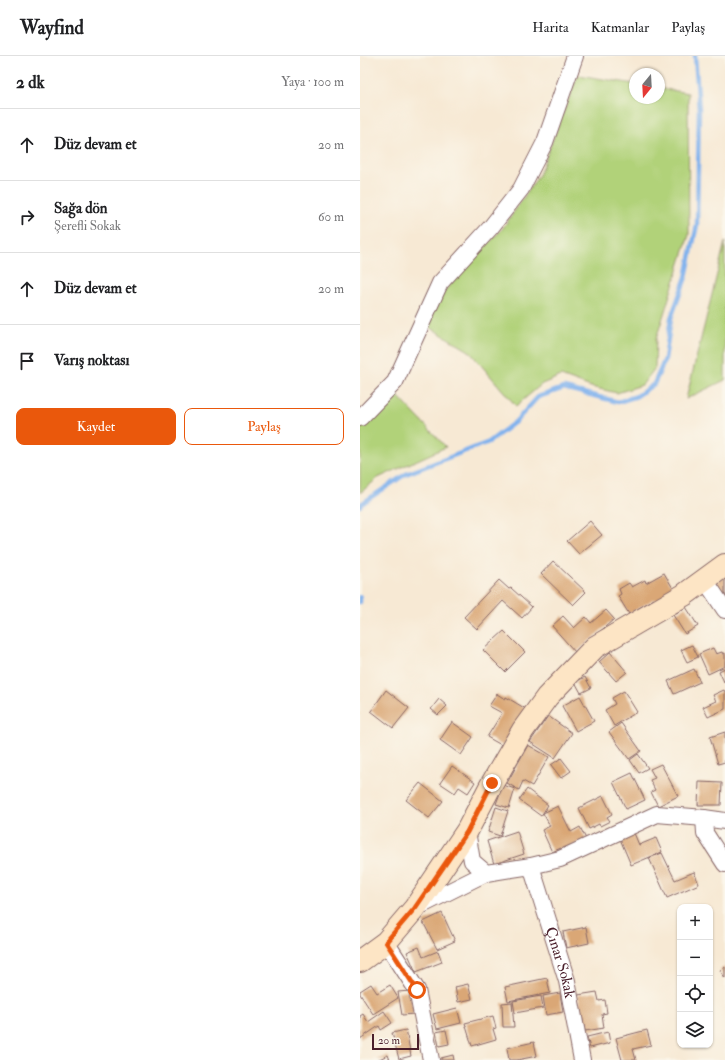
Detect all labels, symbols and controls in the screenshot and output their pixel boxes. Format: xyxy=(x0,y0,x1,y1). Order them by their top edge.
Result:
text: Wayfind xyxy=(20,16,84,40)
text: Harita xyxy=(532,19,569,36)
text: Katmanlar xyxy=(591,19,649,36)
text: Paylaş xyxy=(671,19,705,36)
north arrow xyxy=(629,68,665,104)
text: 2 dk xyxy=(16,72,45,93)
text: Yaya · 100 m xyxy=(281,74,344,90)
icon: ahead xyxy=(16,134,38,156)
text: Düz devam et xyxy=(54,135,137,154)
text: 20 m xyxy=(318,137,344,153)
text: Sağa dön xyxy=(54,199,108,218)
icon: right xyxy=(16,206,38,228)
text: 60 m xyxy=(318,209,344,225)
text: Şerefli Sokak xyxy=(54,218,121,234)
icon: ahead xyxy=(16,278,38,300)
text: Düz devam et xyxy=(54,279,137,298)
text: 20 m xyxy=(318,281,344,297)
icon: arrive xyxy=(16,350,38,372)
text: Varış noktası xyxy=(54,351,129,370)
button: Kaydet xyxy=(16,408,176,445)
button: Paylaş xyxy=(184,408,344,445)
route end xyxy=(483,774,501,792)
map controls xyxy=(677,904,713,1048)
button: + xyxy=(677,904,713,940)
street label: Çınar Sokak xyxy=(541,924,580,1000)
button: − xyxy=(677,940,713,976)
button: locate xyxy=(677,976,713,1012)
route start xyxy=(408,981,426,999)
button: layers xyxy=(677,1012,713,1048)
scale bar xyxy=(372,1032,419,1051)
text: 20 m xyxy=(378,1034,400,1047)

